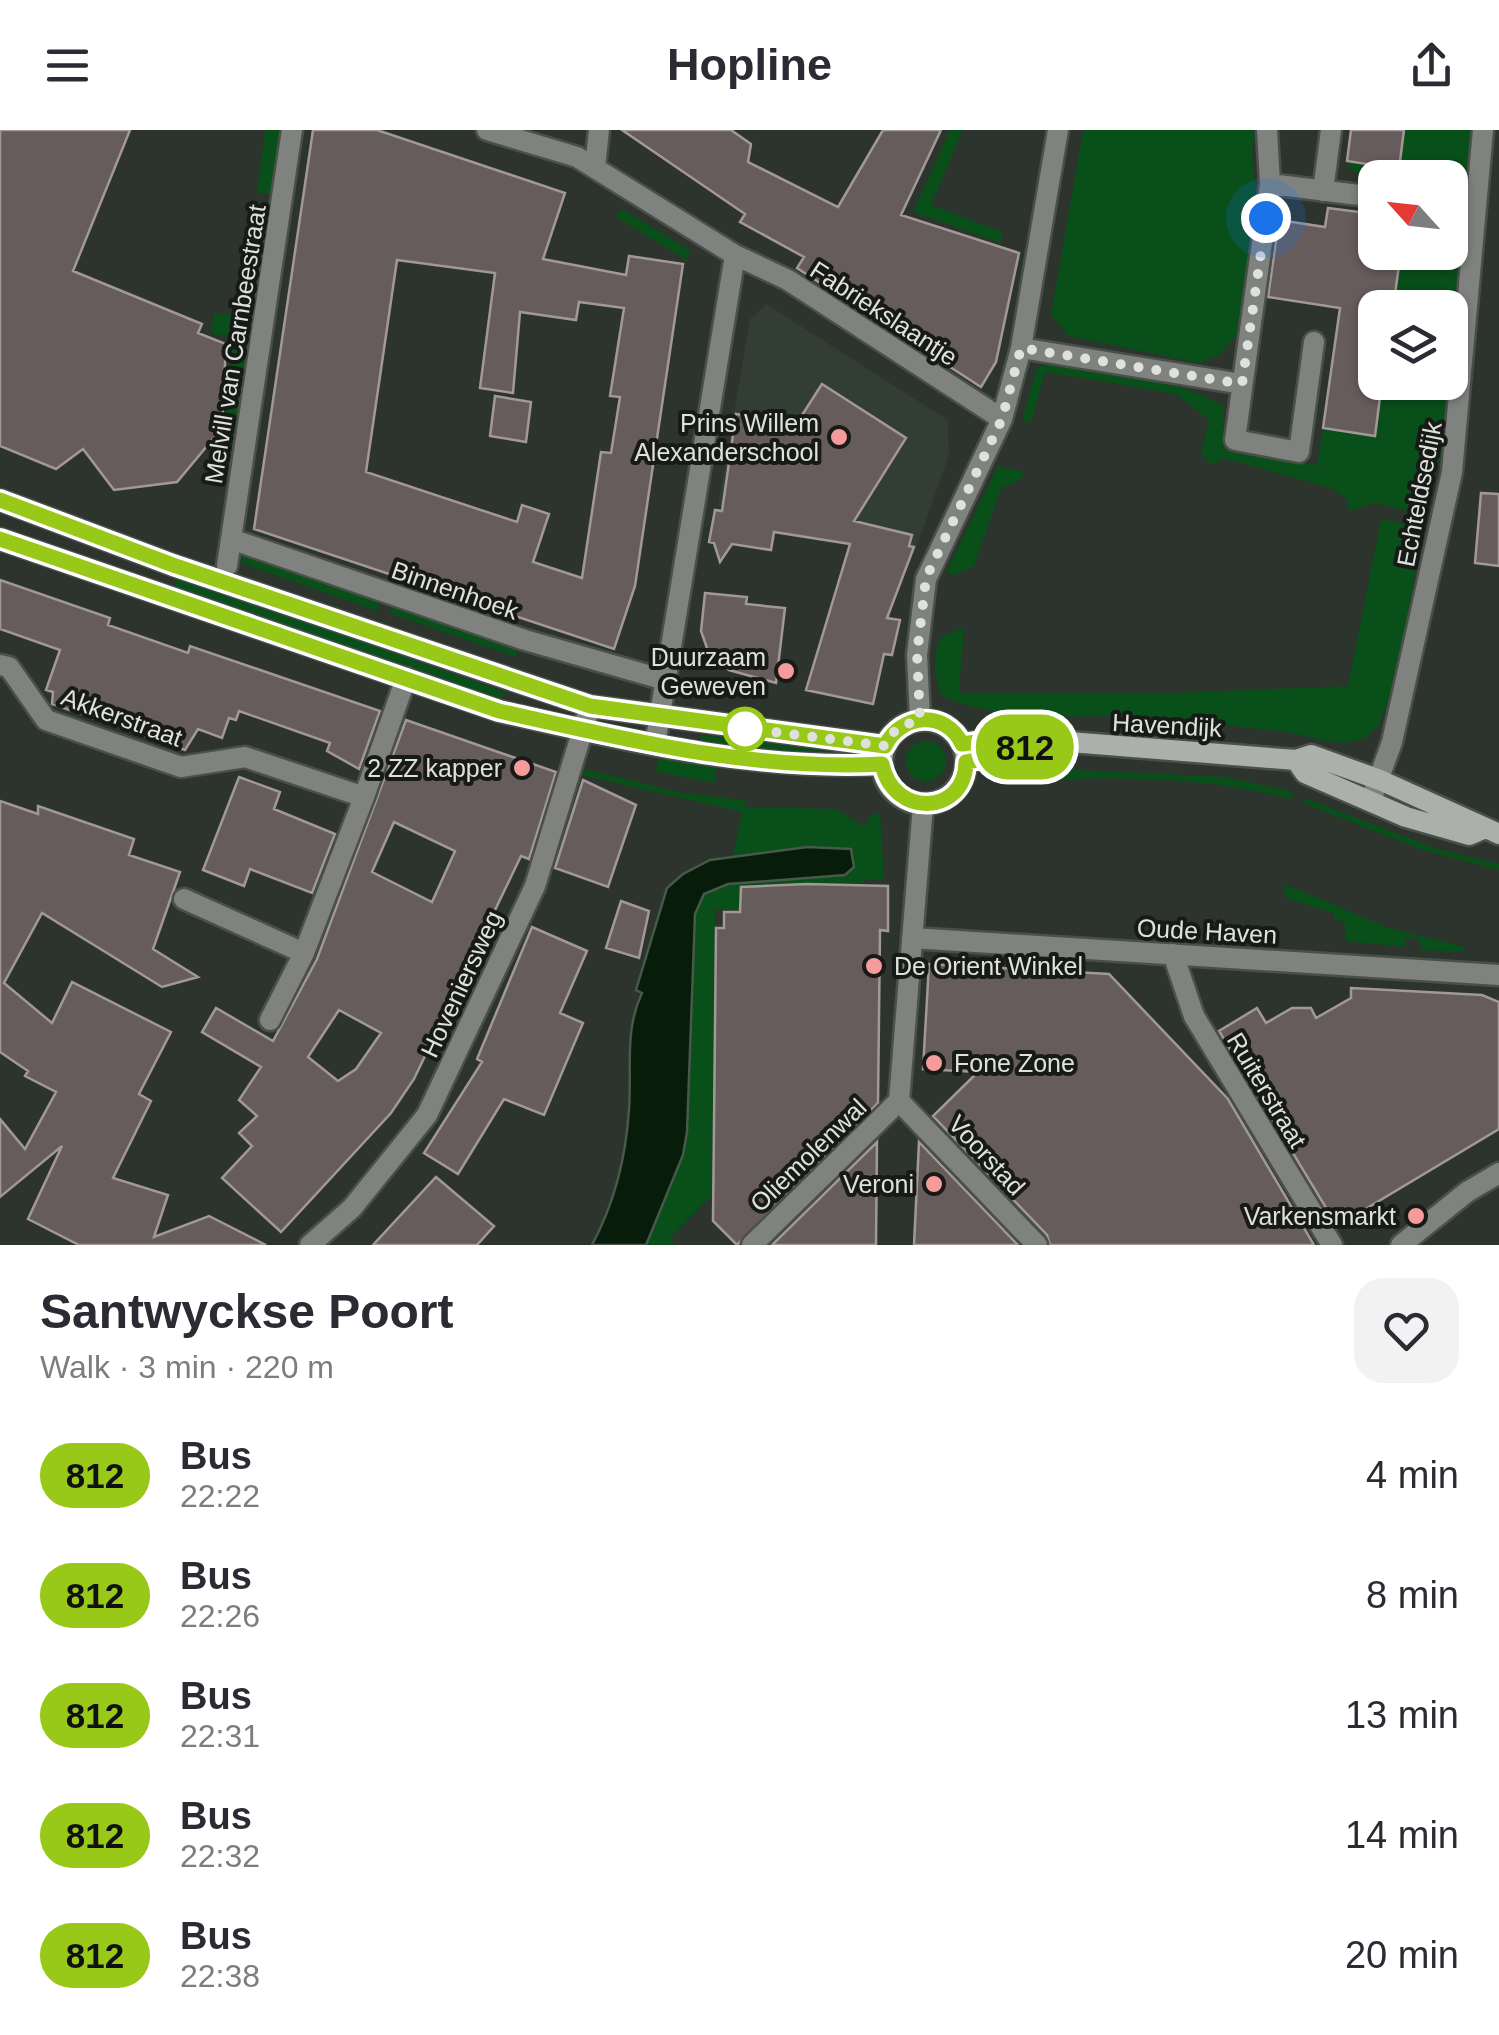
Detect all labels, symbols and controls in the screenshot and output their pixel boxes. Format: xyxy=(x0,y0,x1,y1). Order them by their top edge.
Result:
icon: menu xyxy=(40,38,95,93)
icon: share xyxy=(1404,38,1459,93)
text: Hopline xyxy=(667,39,832,90)
north arrow xyxy=(1358,160,1468,270)
map controls xyxy=(1358,160,1468,400)
your location xyxy=(1241,193,1291,243)
street label: Melvill van Carnbeestraat xyxy=(199,202,271,485)
street label: Fabriekslaantje xyxy=(805,255,963,371)
button: layers xyxy=(1358,290,1468,400)
place label: Prins Willem Alexanderschool xyxy=(634,409,819,466)
street label: Echteldsedijk xyxy=(1391,419,1447,569)
marker: Prins Willem Alexanderschool xyxy=(828,426,850,448)
street label: Binnenhoek xyxy=(388,555,522,625)
place label: Duurzaam Geweven xyxy=(651,643,766,700)
marker: Duurzaam Geweven xyxy=(775,660,797,682)
street label: Akkerstraat xyxy=(58,682,186,752)
unlabelled marker xyxy=(724,708,766,750)
street label: Havendijk xyxy=(1111,708,1223,742)
line badge: 812 xyxy=(968,714,1082,780)
text: 812 xyxy=(996,728,1054,767)
place label: 2 ZZ kapper xyxy=(367,754,502,782)
marker: 2 ZZ kapper xyxy=(511,757,533,779)
street label: Hoveniersweg xyxy=(415,906,507,1062)
street label: Oude Haven xyxy=(1136,913,1278,949)
place label: De Orient Winkel xyxy=(894,952,1083,980)
marker: De Orient Winkel xyxy=(863,955,885,977)
street label: Ruiterstraat xyxy=(1222,1027,1312,1153)
place label: Fone Zone xyxy=(954,1049,1075,1077)
marker: Fone Zone xyxy=(923,1052,945,1074)
street label: Oliemolenwal xyxy=(744,1093,872,1217)
street label: Voorstad xyxy=(943,1109,1031,1201)
place label: Veroni xyxy=(843,1170,914,1198)
marker: Veroni xyxy=(923,1173,945,1195)
place label: Varkensmarkt xyxy=(1244,1202,1396,1230)
marker: Varkensmarkt xyxy=(1405,1205,1427,1227)
button: heart xyxy=(1354,1278,1459,1383)
text: Santwyckse Poort xyxy=(40,1285,453,1338)
text: Walk · 3 min · 220 m xyxy=(40,1349,334,1385)
text: Bus xyxy=(180,1435,252,1477)
text: 4 min xyxy=(1366,1454,1459,1496)
text: 812 xyxy=(66,1456,124,1495)
text: 22:22 xyxy=(180,1478,260,1514)
text: Bus xyxy=(180,1555,252,1597)
text: 8 min xyxy=(1366,1574,1459,1616)
text: 812 xyxy=(66,1576,124,1615)
text: 22:26 xyxy=(180,1598,260,1634)
text: Bus xyxy=(180,1675,252,1717)
text: 13 min xyxy=(1345,1694,1459,1736)
text: 812 xyxy=(66,1696,124,1735)
text: 22:31 xyxy=(180,1718,260,1754)
text: Bus xyxy=(180,1795,252,1837)
text: 14 min xyxy=(1345,1814,1459,1856)
text: 812 xyxy=(66,1816,124,1855)
text: 22:32 xyxy=(180,1838,260,1874)
text: Bus xyxy=(180,1915,252,1957)
text: 20 min xyxy=(1345,1934,1459,1976)
text: 812 xyxy=(66,1936,124,1975)
text: 22:38 xyxy=(180,1958,260,1994)

